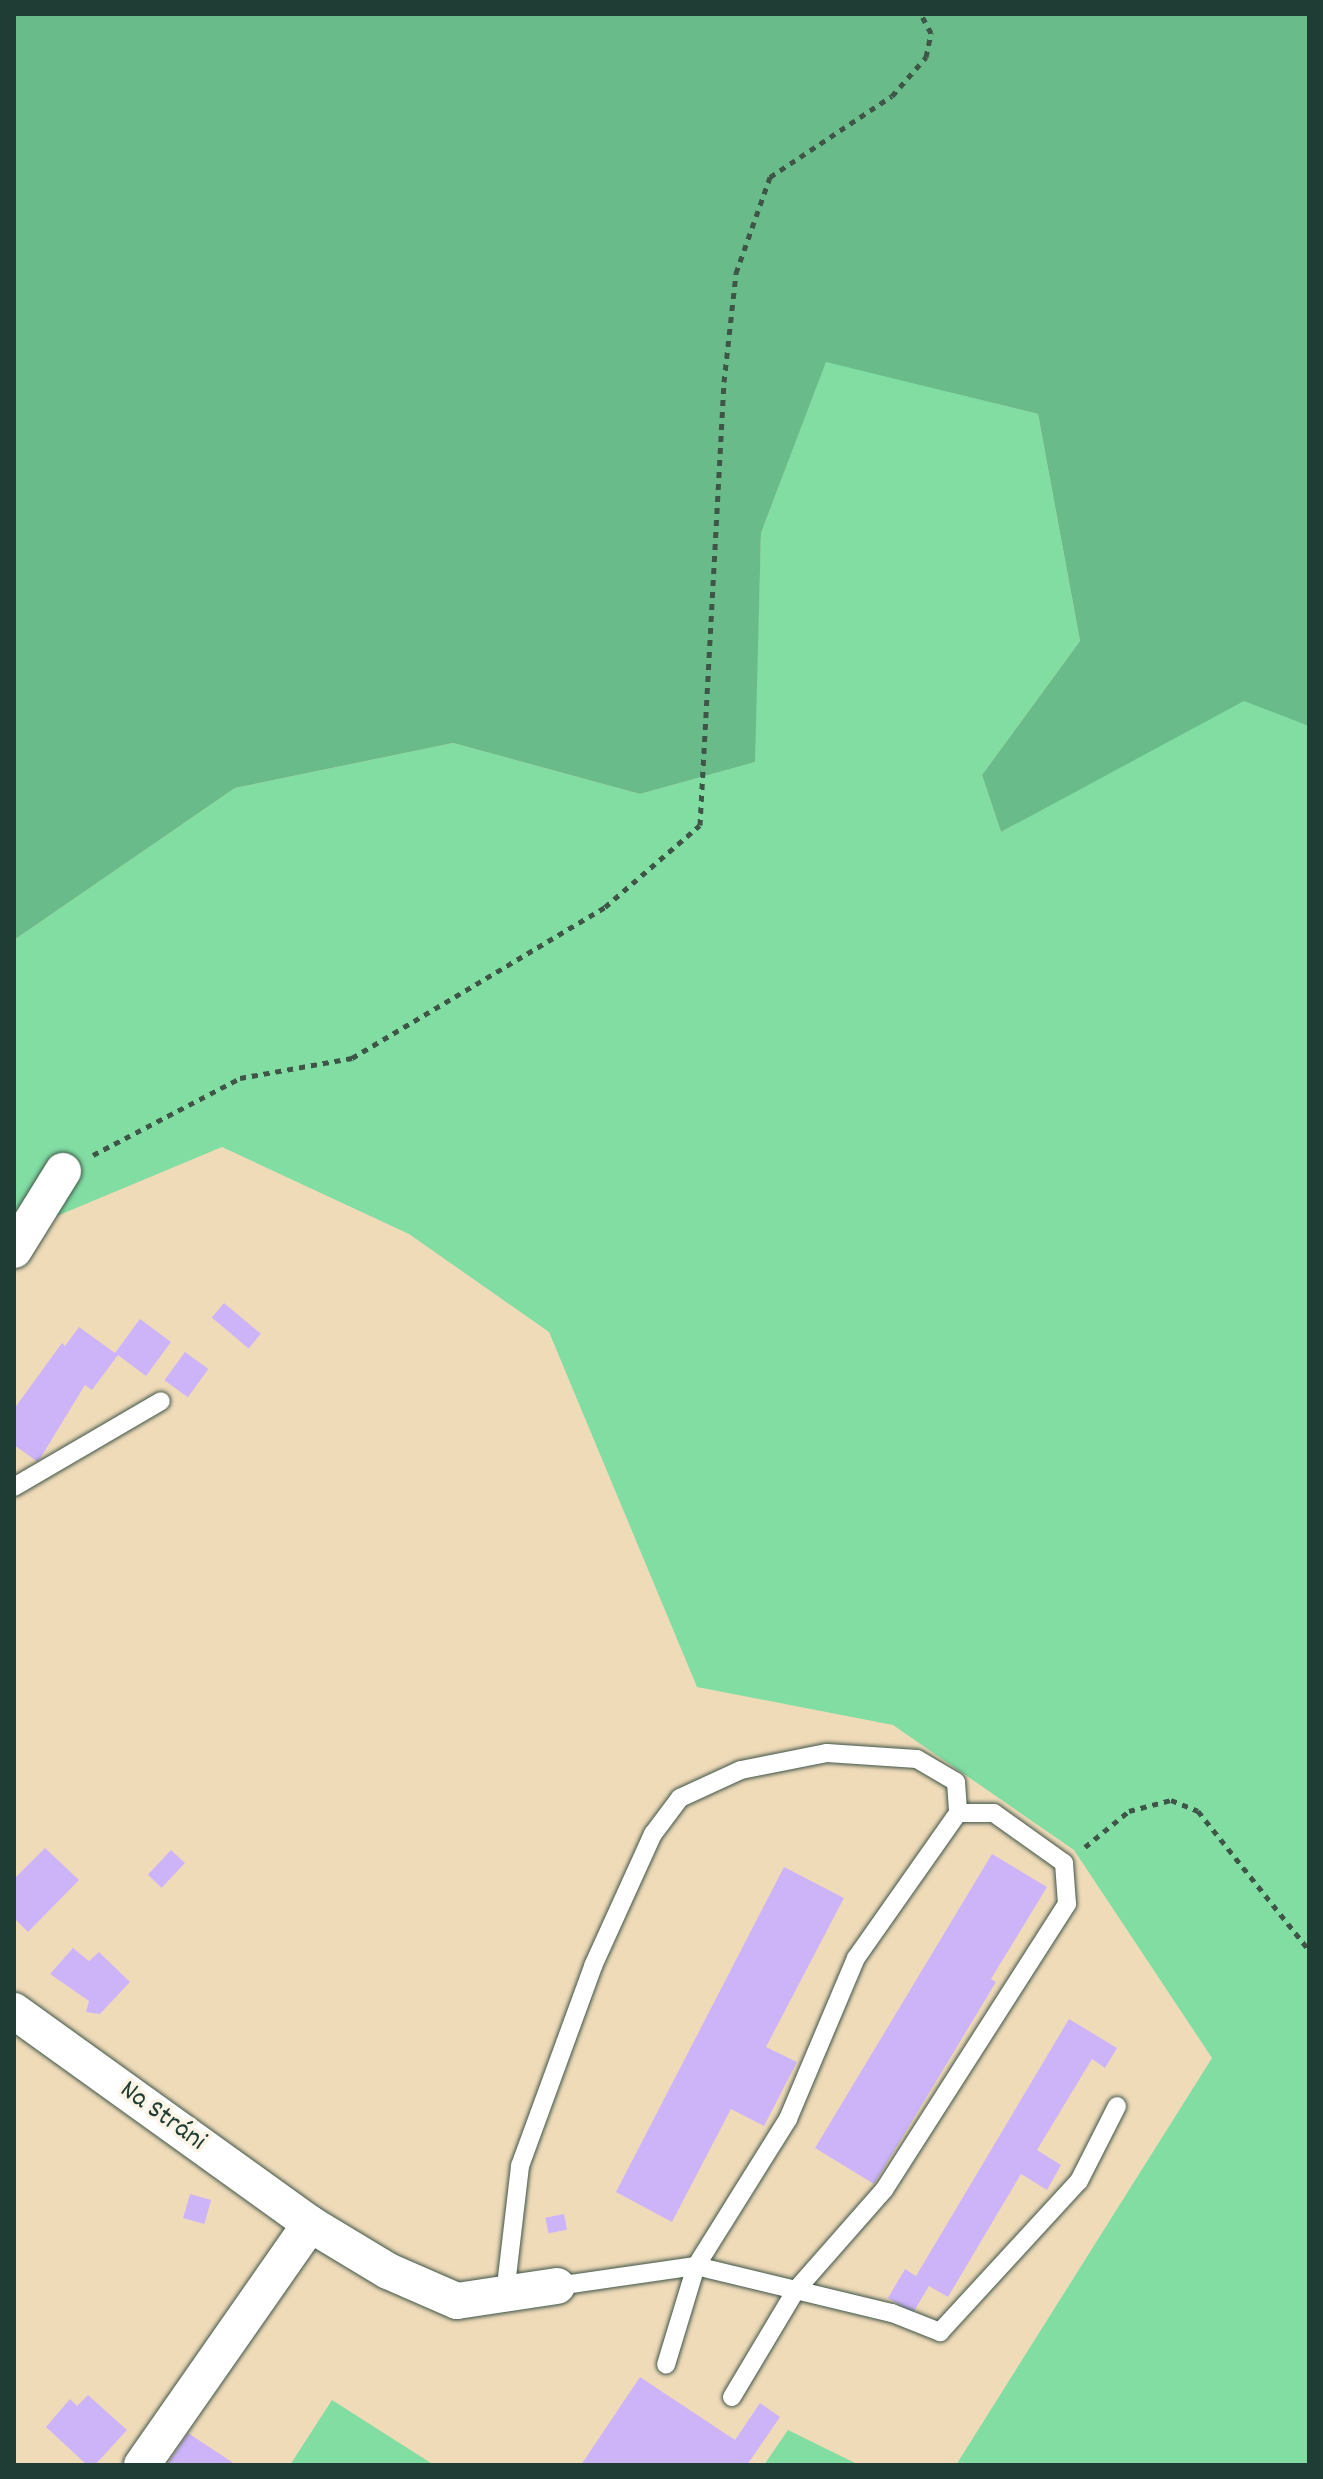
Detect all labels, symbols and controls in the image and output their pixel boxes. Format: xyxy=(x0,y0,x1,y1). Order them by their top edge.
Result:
street label: Na Stráni xyxy=(112,2074,212,2160)

